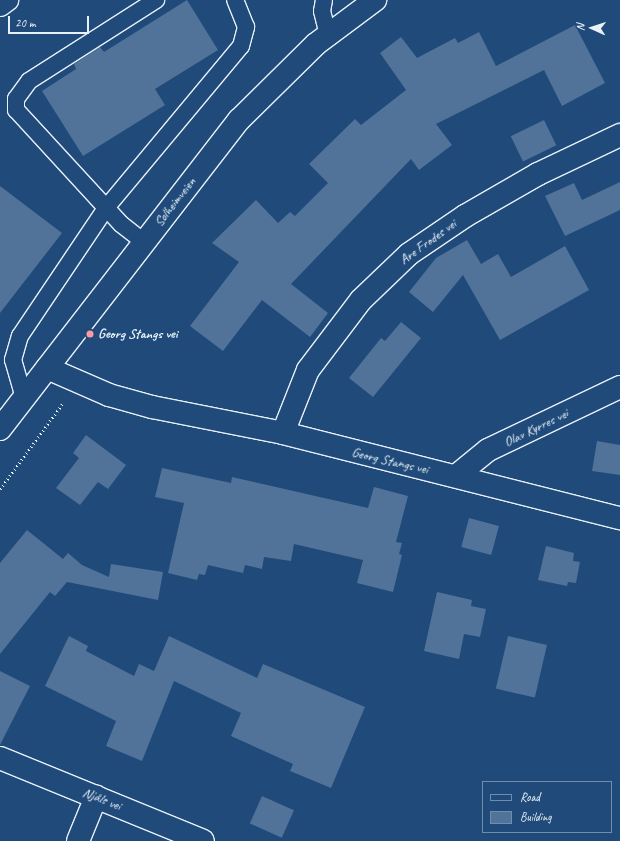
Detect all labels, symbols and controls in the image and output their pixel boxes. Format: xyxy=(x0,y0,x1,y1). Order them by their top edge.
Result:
scale bar xyxy=(10,8,91,34)
north arrow xyxy=(572,8,612,48)
text: 20 m xyxy=(15,15,35,31)
text: N xyxy=(573,24,587,31)
street label: Solheimveien xyxy=(151,174,199,230)
street label: Are Frodes vei xyxy=(396,216,460,268)
place label: Georg Stangs vei xyxy=(98,326,178,342)
marker: Georg Stangs vei xyxy=(85,329,95,339)
street label: Olav Kyrres vei xyxy=(501,405,571,451)
street label: Georg Stangs vei xyxy=(350,444,430,478)
legend xyxy=(482,781,612,833)
street label: Njåls vei xyxy=(80,784,124,814)
text: Road xyxy=(520,789,540,805)
text: Building xyxy=(520,809,552,825)

